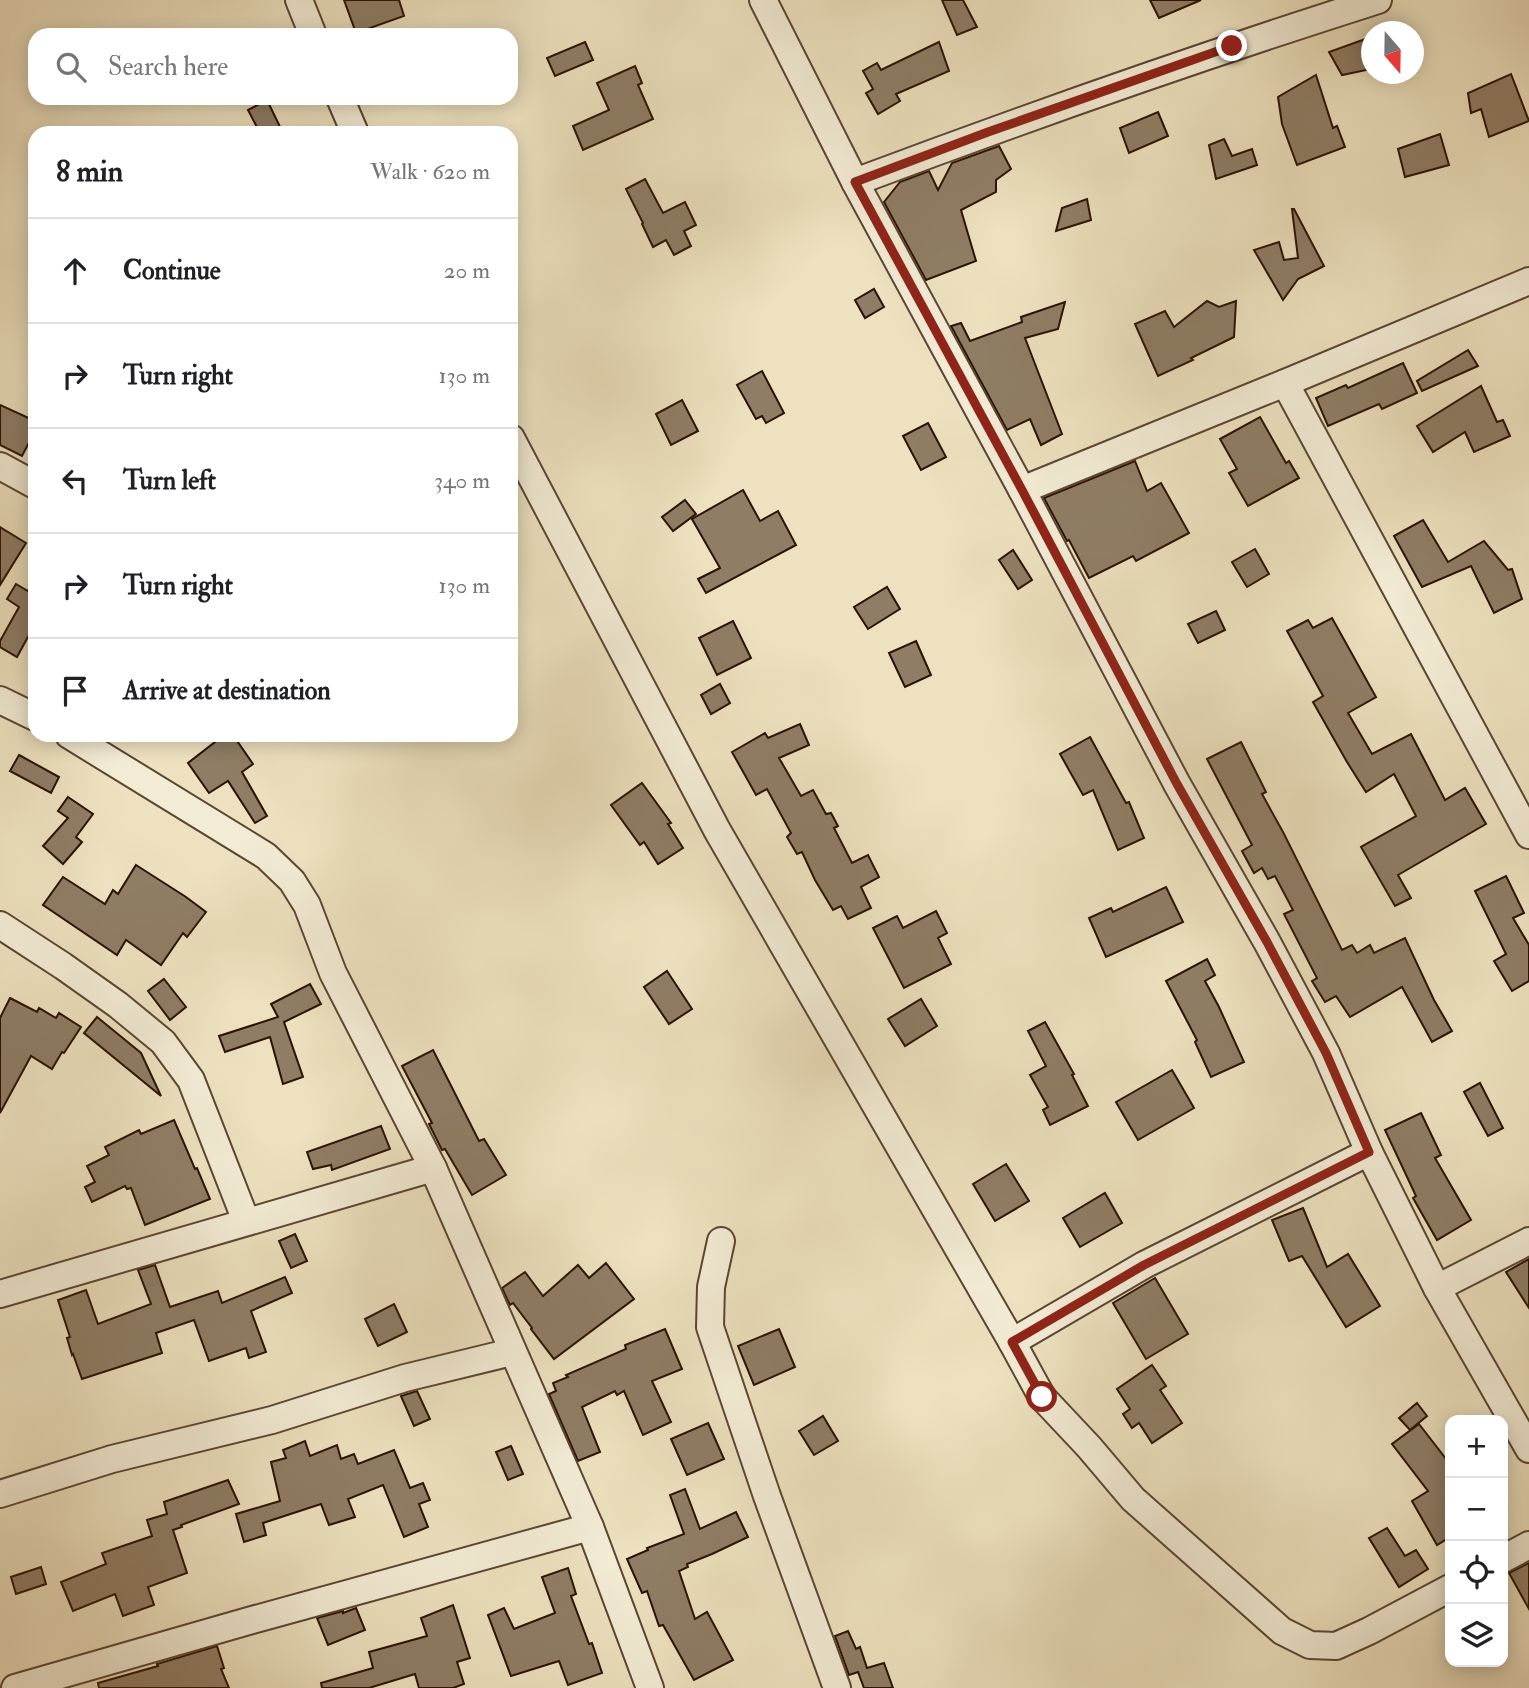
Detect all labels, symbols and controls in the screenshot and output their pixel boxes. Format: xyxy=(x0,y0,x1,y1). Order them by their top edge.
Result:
north arrow xyxy=(1361,21,1424,84)
search box xyxy=(28,28,518,105)
route end xyxy=(1216,30,1247,61)
icon: search xyxy=(52,48,90,86)
text: Search here xyxy=(108,51,228,83)
text: 8 min xyxy=(56,153,123,190)
text: Walk · 620 m xyxy=(370,157,490,186)
icon: ahead xyxy=(56,252,94,290)
text: Continue xyxy=(123,255,221,287)
text: 20 m xyxy=(444,256,490,285)
icon: right xyxy=(56,357,94,395)
text: Turn right xyxy=(123,360,233,392)
text: 130 m xyxy=(438,361,490,390)
icon: left xyxy=(56,462,94,500)
text: Turn left xyxy=(123,465,216,497)
text: 340 m xyxy=(434,466,490,495)
icon: right xyxy=(56,567,94,605)
text: Turn right xyxy=(123,570,233,602)
text: 130 m xyxy=(438,571,490,600)
icon: arrive xyxy=(56,672,94,710)
text: Arrive at destination xyxy=(123,675,331,707)
route start xyxy=(1026,1381,1057,1412)
map controls xyxy=(1445,1415,1508,1667)
button: + xyxy=(1445,1415,1508,1478)
button: − xyxy=(1445,1478,1508,1541)
button: locate xyxy=(1445,1541,1508,1604)
button: layers xyxy=(1445,1604,1508,1667)

